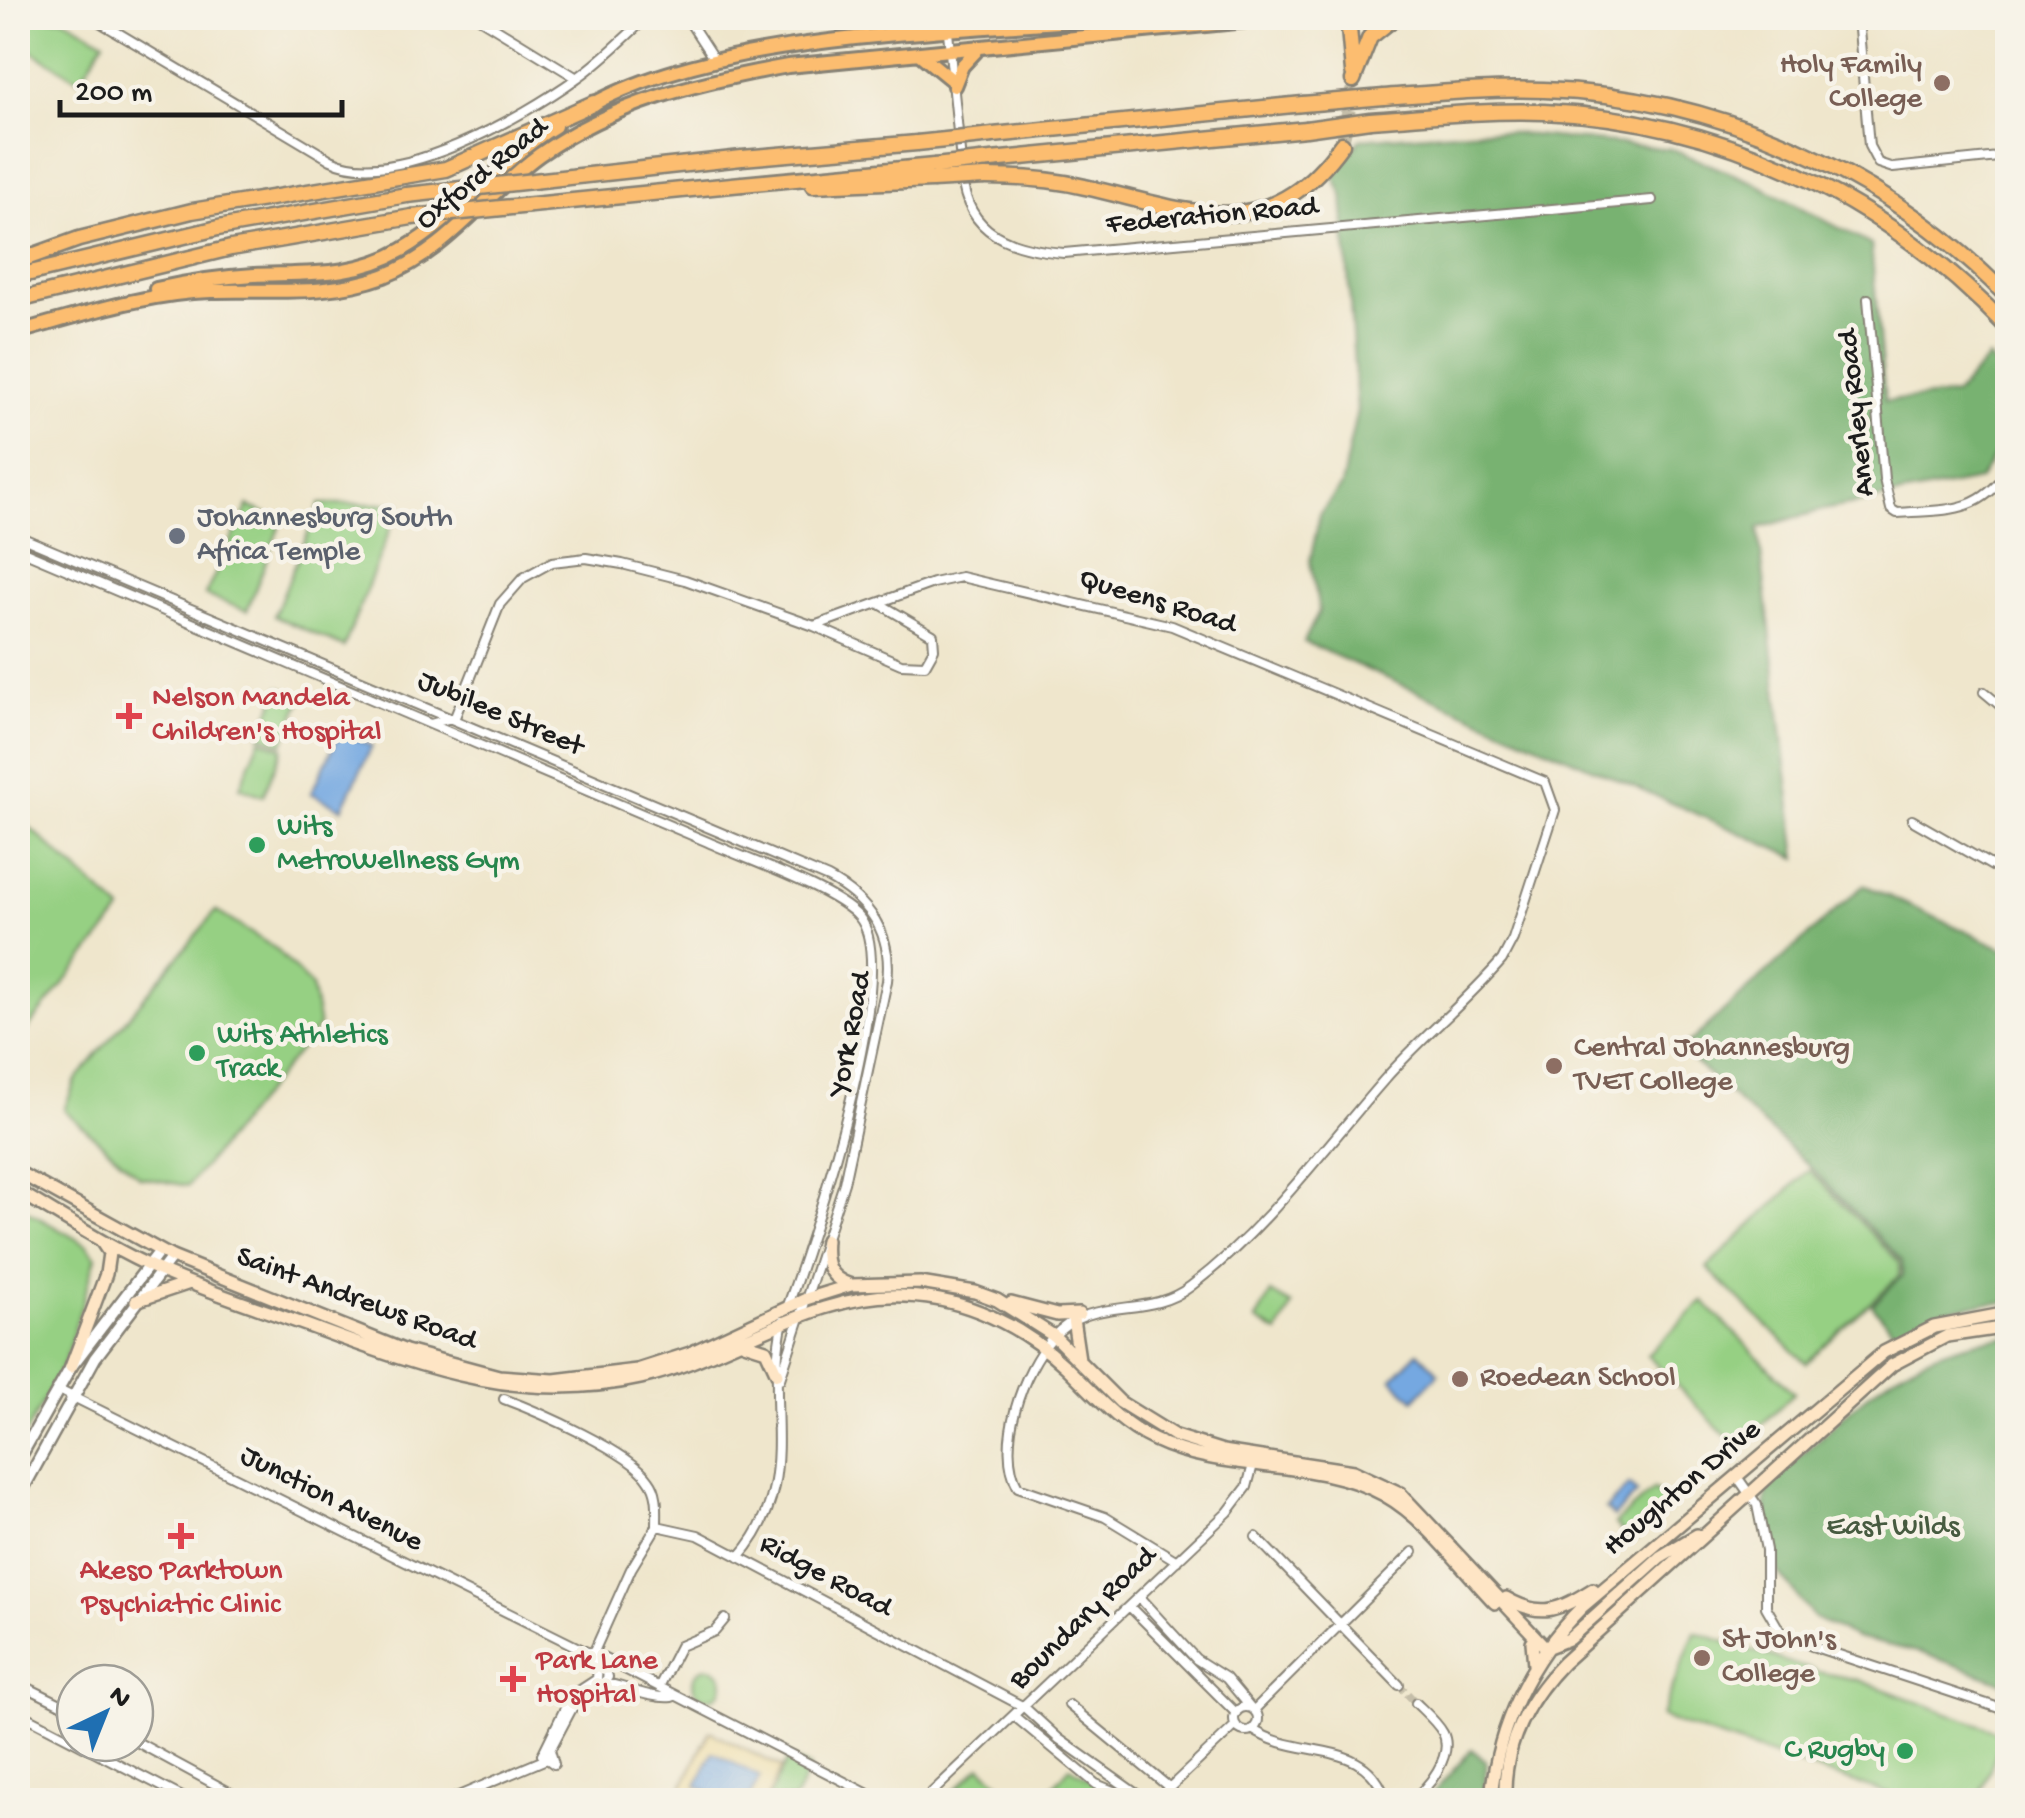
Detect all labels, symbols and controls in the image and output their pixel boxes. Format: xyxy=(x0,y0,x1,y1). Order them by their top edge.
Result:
place label: Holy Family College xyxy=(1780,49,1923,118)
scale bar xyxy=(60,55,342,117)
marker: Holy Family College xyxy=(1931,72,1953,94)
text: 200 m xyxy=(75,77,152,112)
street label: Oxford Road xyxy=(410,110,558,239)
street label: Federation Road xyxy=(1104,190,1322,244)
street label: Anerley Road xyxy=(1832,325,1884,498)
place label: Johannesburg South Africa Temple xyxy=(197,502,453,571)
marker: Johannesburg South Africa Temple xyxy=(166,525,188,547)
street label: Queens Road xyxy=(1074,562,1242,644)
street label: Jubilee Street xyxy=(412,664,591,767)
place label: Nelson Mandela Children's Hospital xyxy=(152,682,382,751)
marker: Nelson Mandela Children's Hospital xyxy=(116,703,142,729)
place label: Wits MetroWellness Gym xyxy=(277,811,520,880)
marker: Wits MetroWellness Gym xyxy=(246,834,268,856)
street label: York Road xyxy=(822,966,882,1102)
place label: Wits Athletics Track xyxy=(215,1019,388,1088)
place label: Central Johannesburg TVET College xyxy=(1572,1032,1850,1101)
marker: Wits Athletics Track xyxy=(186,1042,208,1064)
marker: Central Johannesburg TVET College xyxy=(1543,1055,1565,1077)
street label: Saint Andrews Road xyxy=(231,1240,483,1361)
place label: Roedean School xyxy=(1480,1362,1676,1397)
marker: Roedean School xyxy=(1449,1368,1471,1390)
street label: Houghton Drive xyxy=(1597,1413,1769,1565)
street label: Junction Avenue xyxy=(234,1439,429,1561)
park label: East Wilds xyxy=(1827,1511,1960,1546)
marker: Akeso Parktown Psychiatric Clinic xyxy=(168,1523,194,1549)
street label: Ridge Road xyxy=(753,1528,899,1628)
street label: Boundary Road xyxy=(1002,1538,1167,1699)
place label: Akeso Parktown Psychiatric Clinic xyxy=(80,1555,282,1624)
place label: St John's College xyxy=(1722,1624,1837,1693)
place label: Park Lane Hospital xyxy=(535,1645,658,1714)
marker: St John's College xyxy=(1691,1647,1713,1669)
north arrow xyxy=(55,1663,155,1763)
marker: Park Lane Hospital xyxy=(500,1666,526,1692)
text: N xyxy=(101,1680,137,1716)
place label: C Rugby xyxy=(1784,1734,1885,1769)
marker: C Rugby xyxy=(1894,1740,1916,1762)

